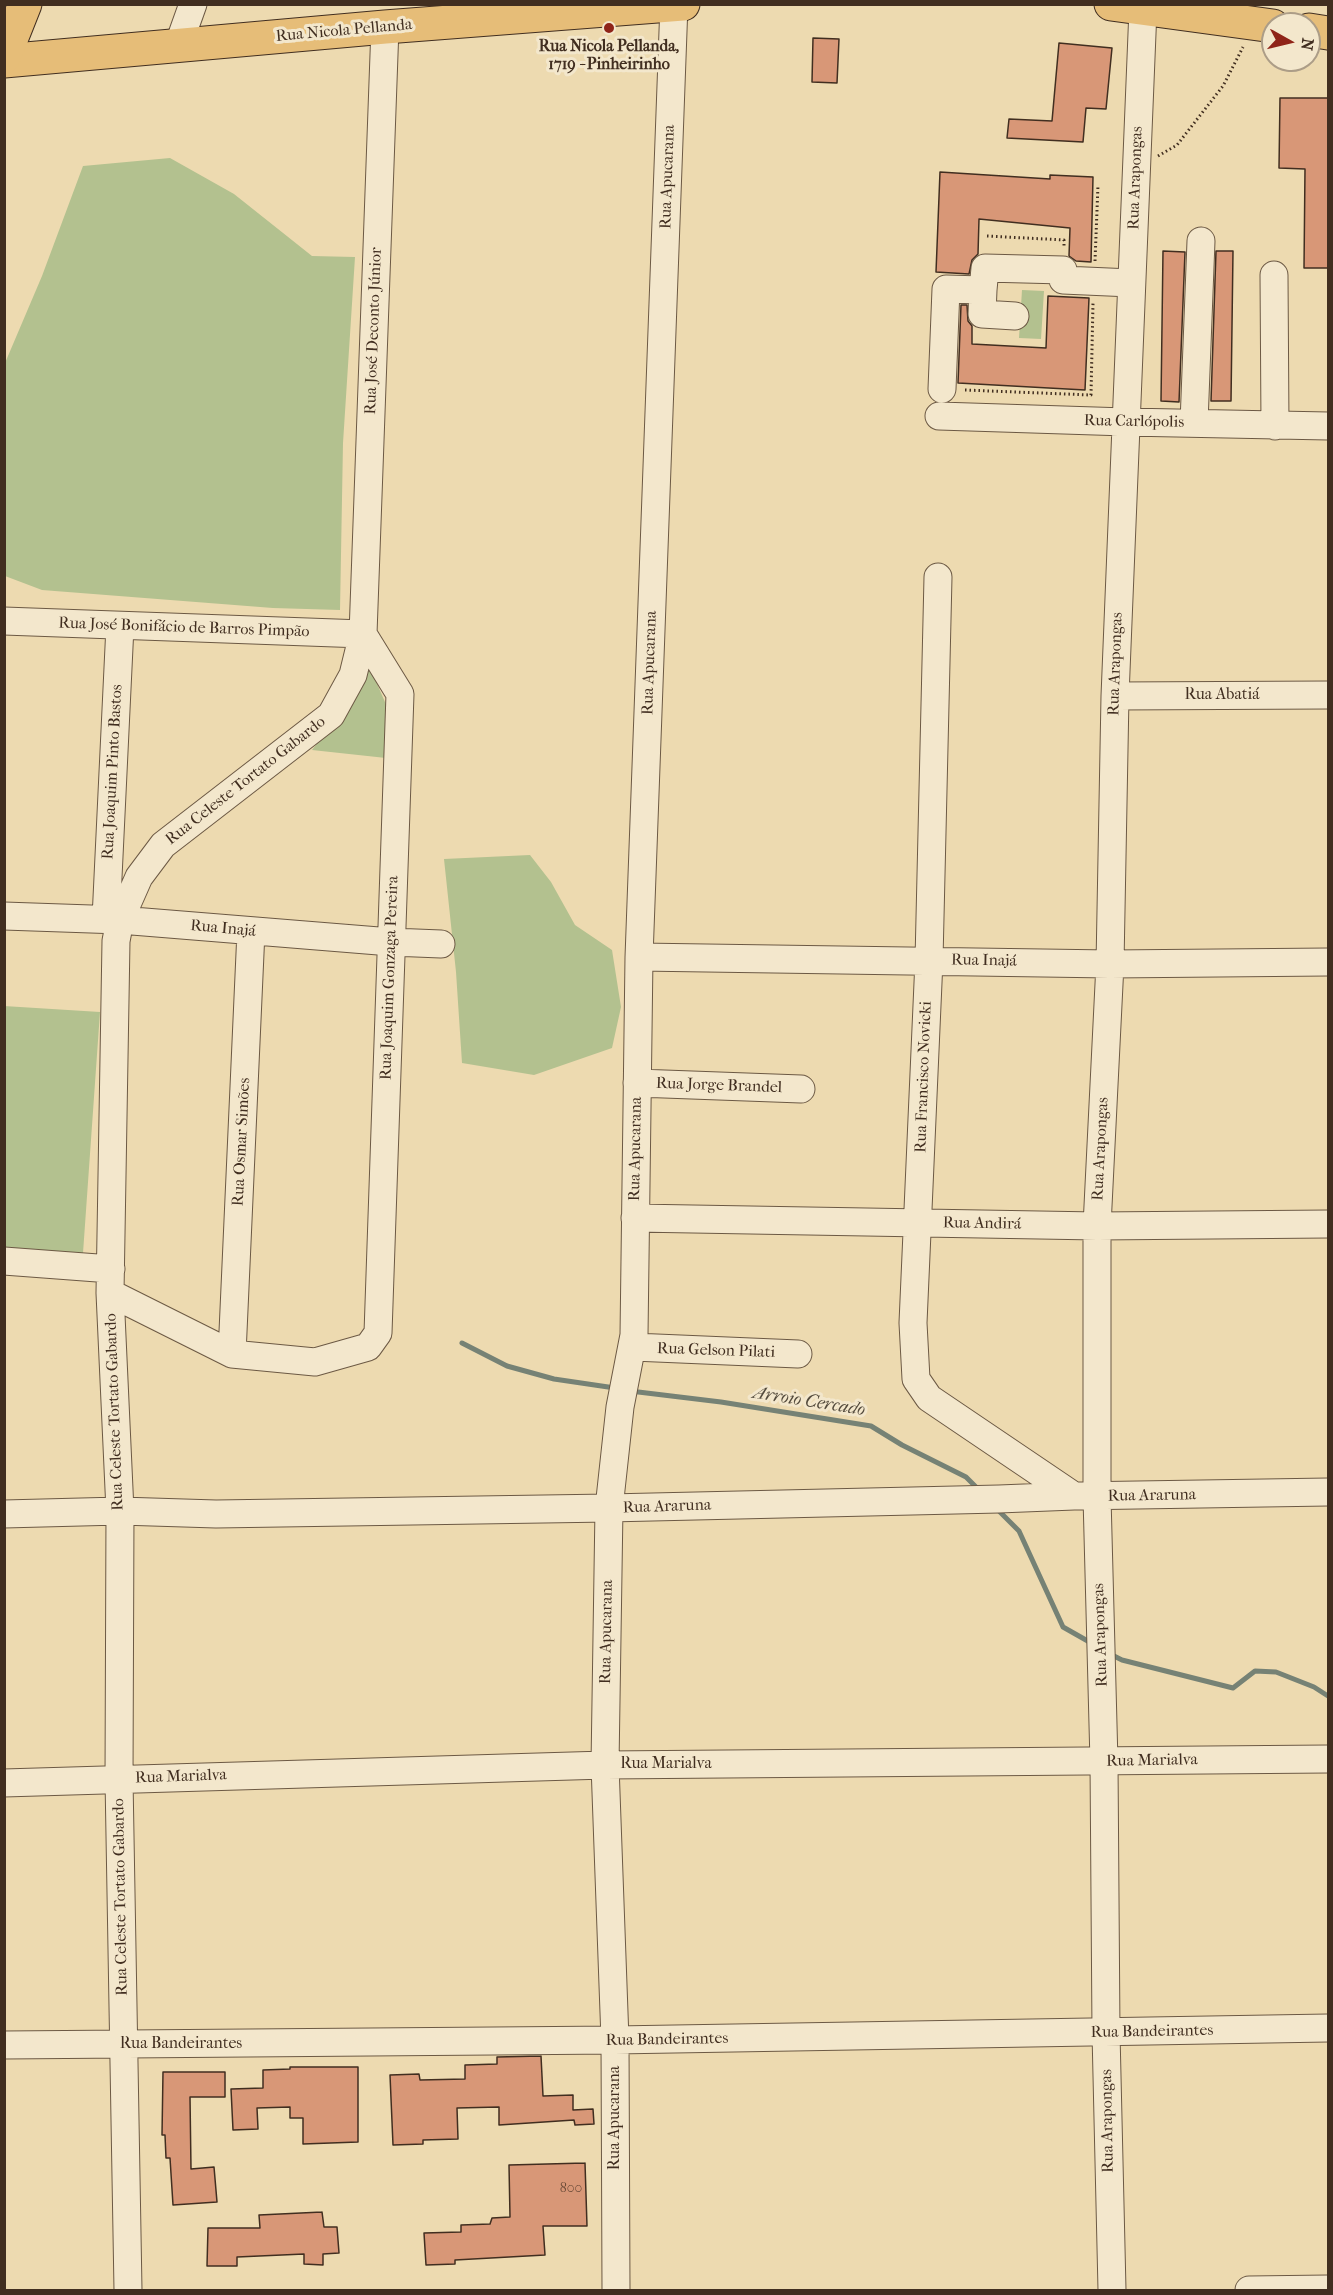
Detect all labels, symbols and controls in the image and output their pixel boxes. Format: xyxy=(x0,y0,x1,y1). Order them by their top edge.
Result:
north arrow xyxy=(1261,12,1321,72)
street label: Rua Nicola Pellanda xyxy=(275,15,413,47)
marker: Rua Nicola Pellanda, 1719 - Pinheirinho xyxy=(602,21,616,35)
place label: Rua Nicola Pellanda, 1719 - Pinheirinho xyxy=(539,37,679,75)
text: N xyxy=(1297,37,1318,52)
street label: Rua Apucarana xyxy=(657,124,679,230)
street label: Rua Arapongas xyxy=(1125,126,1147,230)
street label: Rua José Deconto Júnior xyxy=(361,247,387,415)
street label: Rua Carlópolis xyxy=(1084,412,1184,432)
street label: Rua Apucarana xyxy=(639,610,661,716)
street label: Rua Arapongas xyxy=(1105,612,1127,716)
street label: Rua José Bonifácio de Barros Pimpão xyxy=(58,614,310,642)
street label: Rua Joaquim Pinto Bastos xyxy=(99,684,127,860)
street label: Rua Abatiá xyxy=(1184,685,1260,705)
street label: Rua Celeste Tortato Gabardo xyxy=(162,713,330,849)
street label: Rua Joaquim Gonzaga Pereira xyxy=(377,875,403,1081)
street label: Rua Inajá xyxy=(189,917,257,941)
street label: Rua Inajá xyxy=(951,951,1017,971)
street label: Rua Francisco Novicki xyxy=(912,1001,936,1153)
street label: Rua Jorge Brandel xyxy=(656,1074,782,1098)
street label: Rua Osmar Simões xyxy=(229,1077,255,1207)
street label: Rua Apucarana xyxy=(625,1097,647,1201)
street label: Rua Arapongas xyxy=(1089,1097,1113,1201)
street label: Rua Andirá xyxy=(943,1214,1021,1234)
street label: Rua Celeste Tortato Gabardo xyxy=(102,1313,128,1511)
street label: Rua Gelson Pilati xyxy=(657,1339,775,1363)
water label: Arroio Cercado xyxy=(751,1382,867,1422)
street label: Rua Araruna xyxy=(1108,1486,1196,1506)
street label: Rua Araruna xyxy=(622,1496,712,1518)
street label: Rua Apucarana xyxy=(596,1580,618,1684)
street label: Rua Arapongas xyxy=(1090,1583,1112,1687)
street label: Rua Marialva xyxy=(1106,1751,1198,1771)
street label: Rua Marialva xyxy=(620,1754,712,1774)
street label: Rua Marialva xyxy=(135,1766,227,1788)
street label: Rua Celeste Tortato Gabardo xyxy=(110,1798,132,1996)
street label: Rua Bandeirantes xyxy=(1091,2021,1213,2043)
street label: Rua Bandeirantes xyxy=(606,2029,728,2051)
street label: Rua Bandeirantes xyxy=(120,2034,242,2054)
street label: Rua Apucarana xyxy=(605,2066,625,2170)
street label: Rua Arapongas xyxy=(1097,2069,1119,2173)
house number: 800 xyxy=(560,2181,582,2197)

